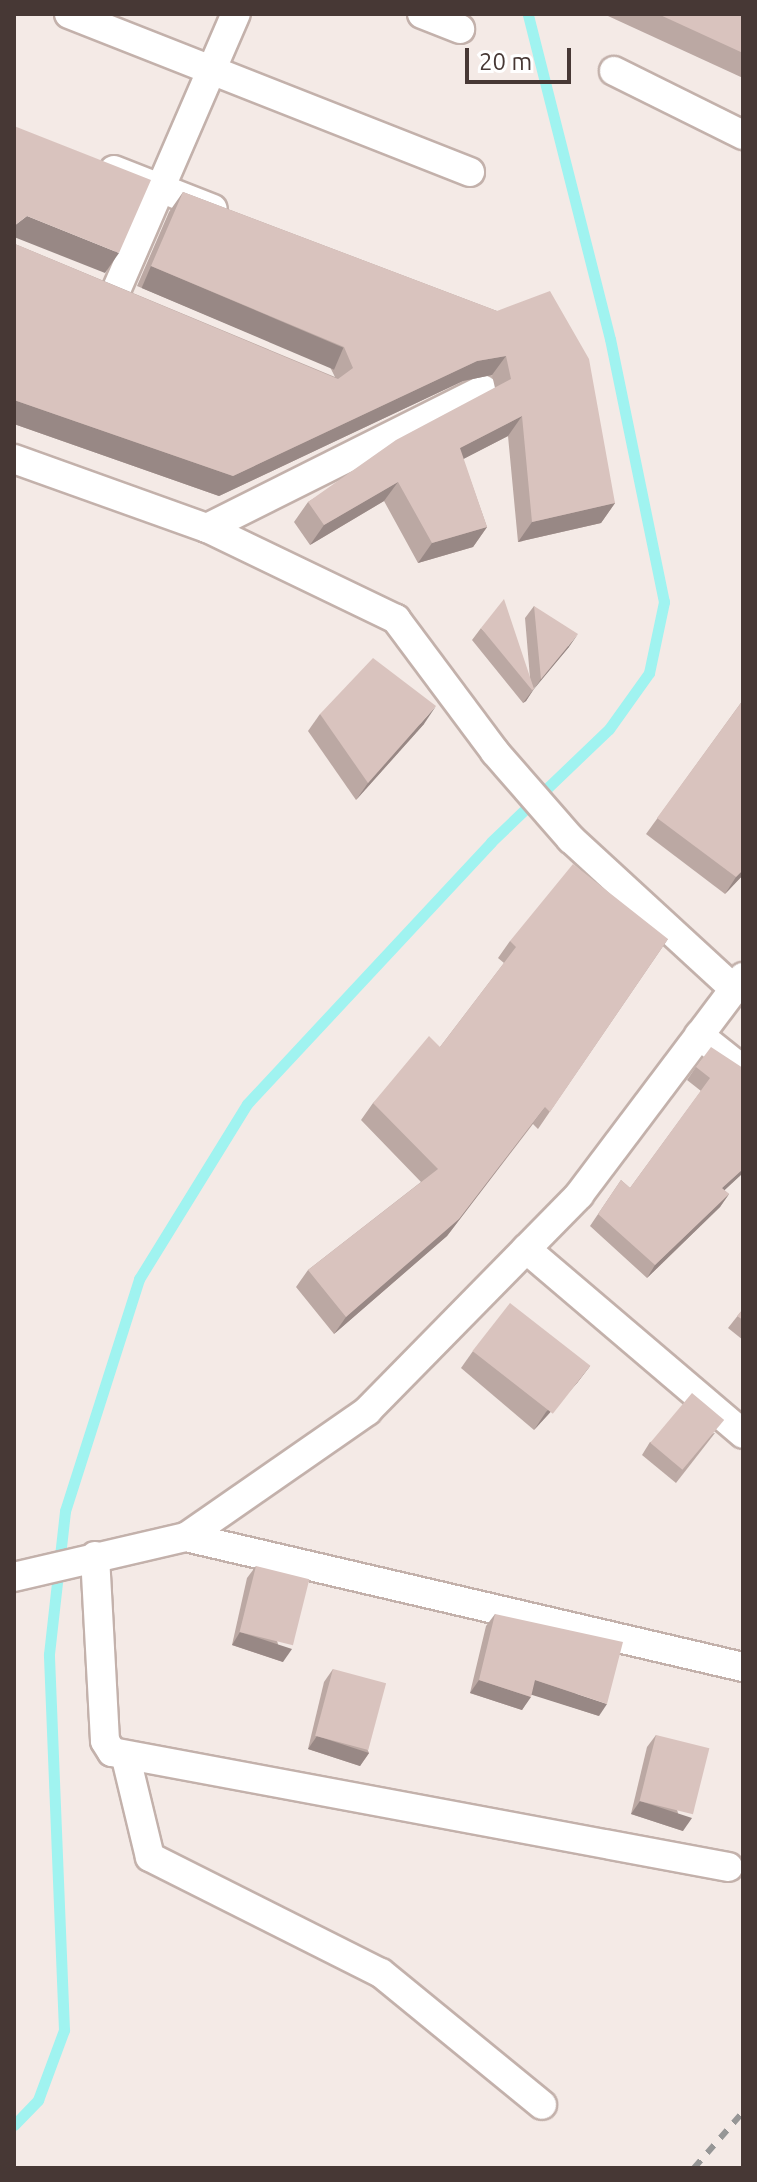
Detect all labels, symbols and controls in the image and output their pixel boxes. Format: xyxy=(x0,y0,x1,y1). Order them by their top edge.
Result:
scale bar xyxy=(469,32,575,82)
text: 20 m xyxy=(479,48,532,75)

